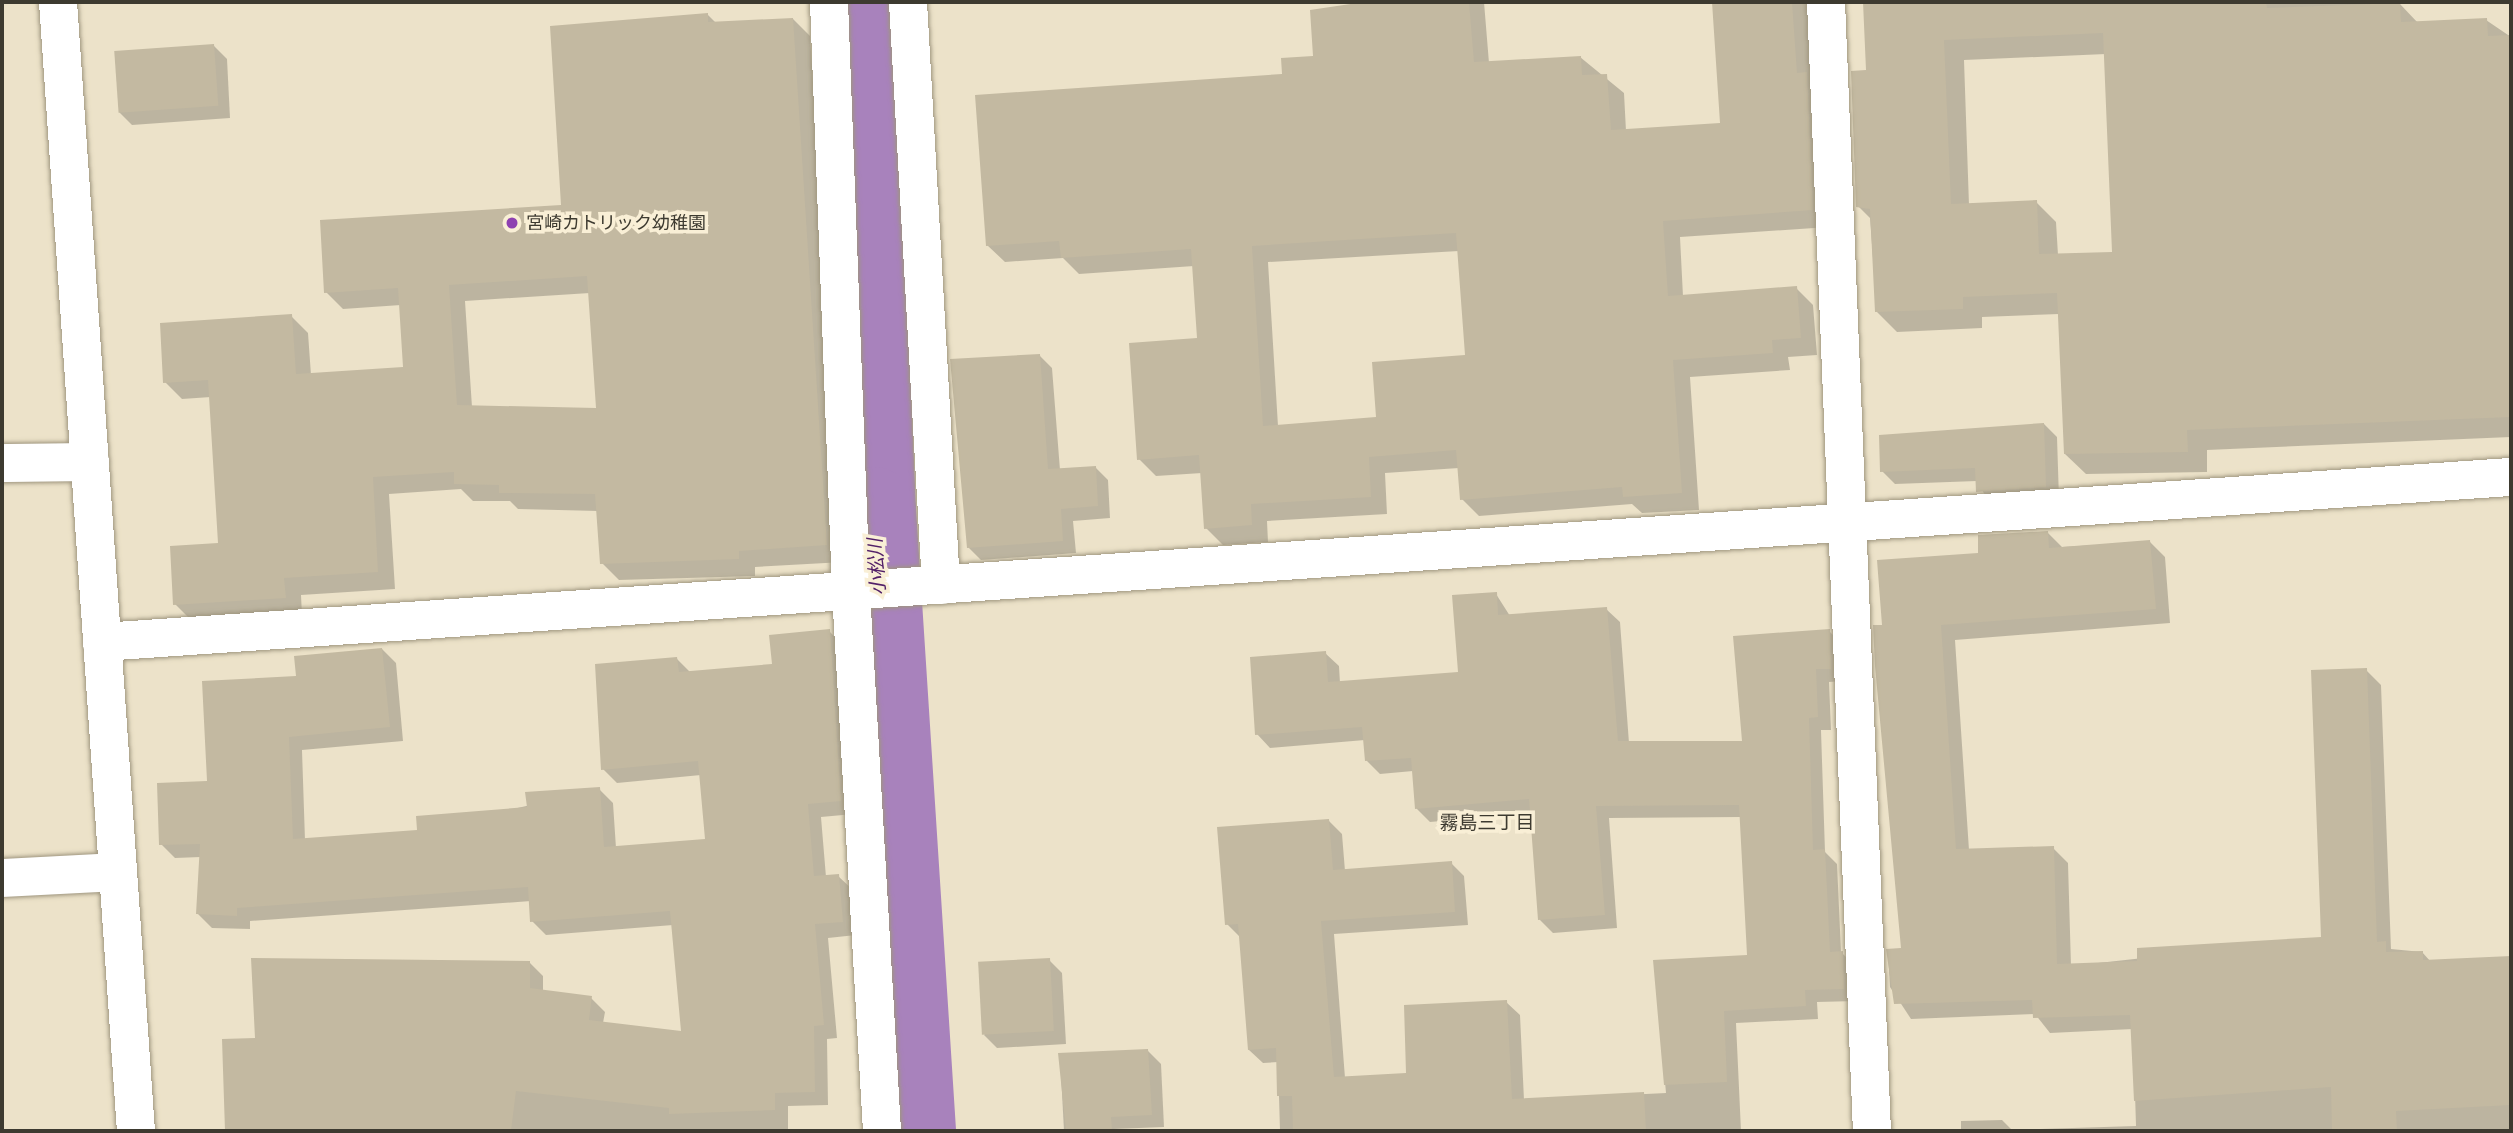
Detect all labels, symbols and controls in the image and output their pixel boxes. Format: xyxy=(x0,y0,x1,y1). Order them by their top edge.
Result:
place label: 宮崎カトリック幼稚園 xyxy=(526,212,706,234)
marker: 宮崎カトリック幼稚園 xyxy=(504,215,520,231)
water label: 小松川 xyxy=(864,538,890,596)
district label: 霧島三丁目 xyxy=(1440,812,1534,834)

